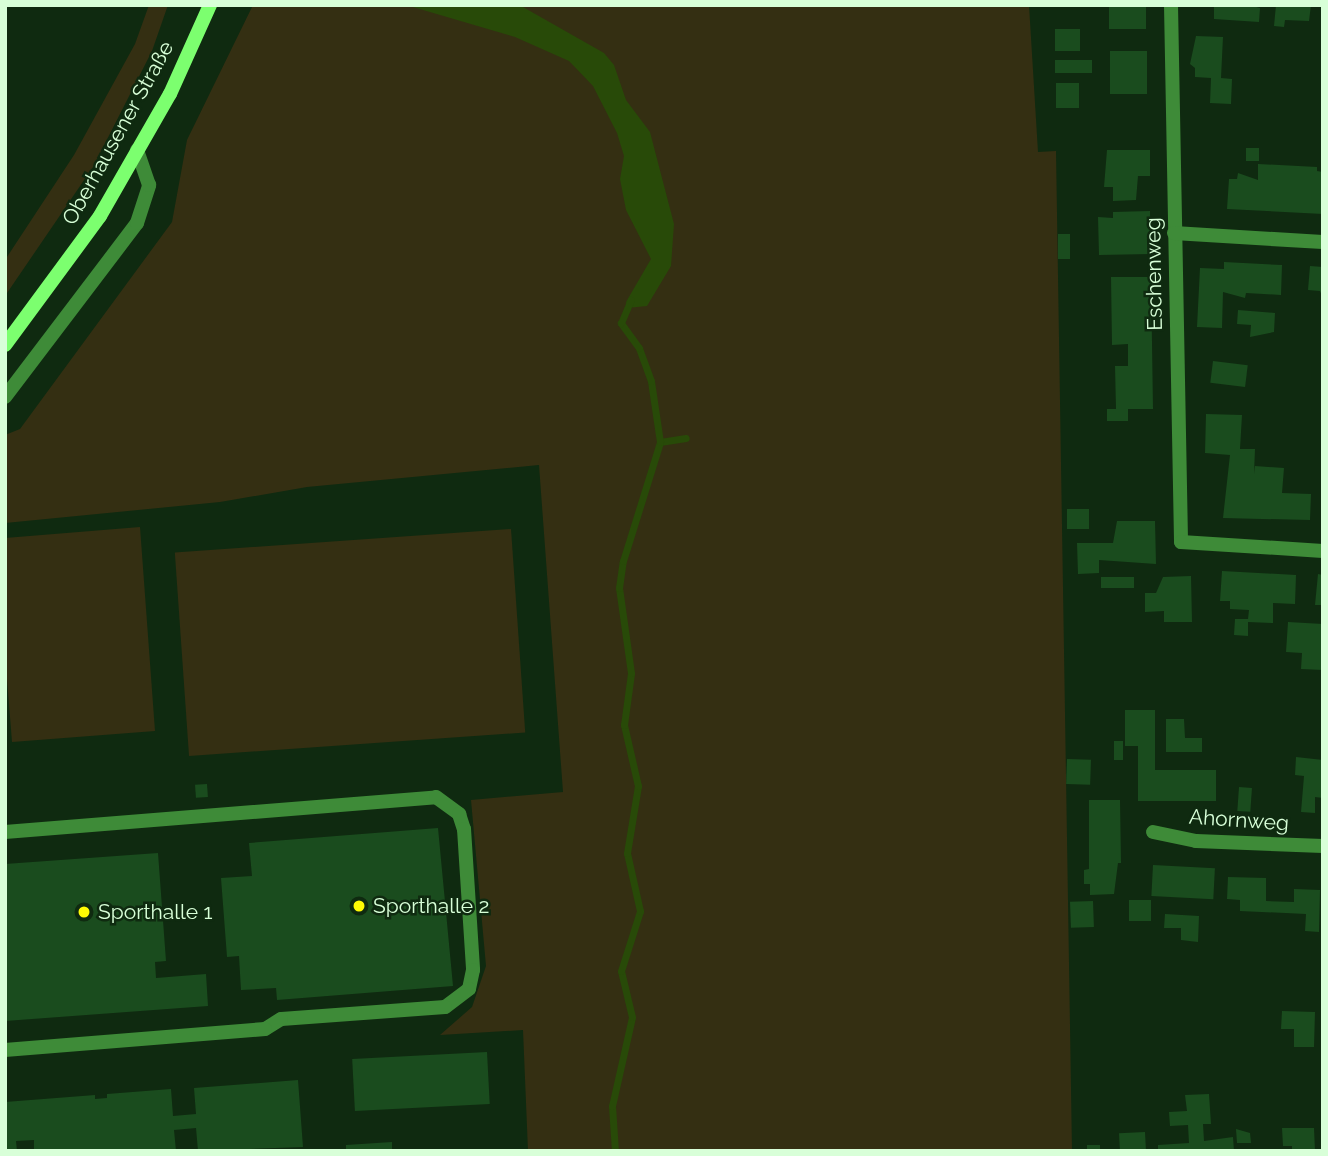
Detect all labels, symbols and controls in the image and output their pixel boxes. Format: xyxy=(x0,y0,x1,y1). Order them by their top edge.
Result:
street label: Oberhausener Straße xyxy=(57,37,179,229)
street label: Eschenweg xyxy=(1140,217,1168,331)
street label: Ahornweg xyxy=(1188,804,1290,836)
place label: Sporthalle 2 xyxy=(373,893,489,919)
marker: Sporthalle 2 xyxy=(351,898,367,914)
place label: Sporthalle 1 xyxy=(98,899,212,925)
marker: Sporthalle 1 xyxy=(76,904,92,920)

